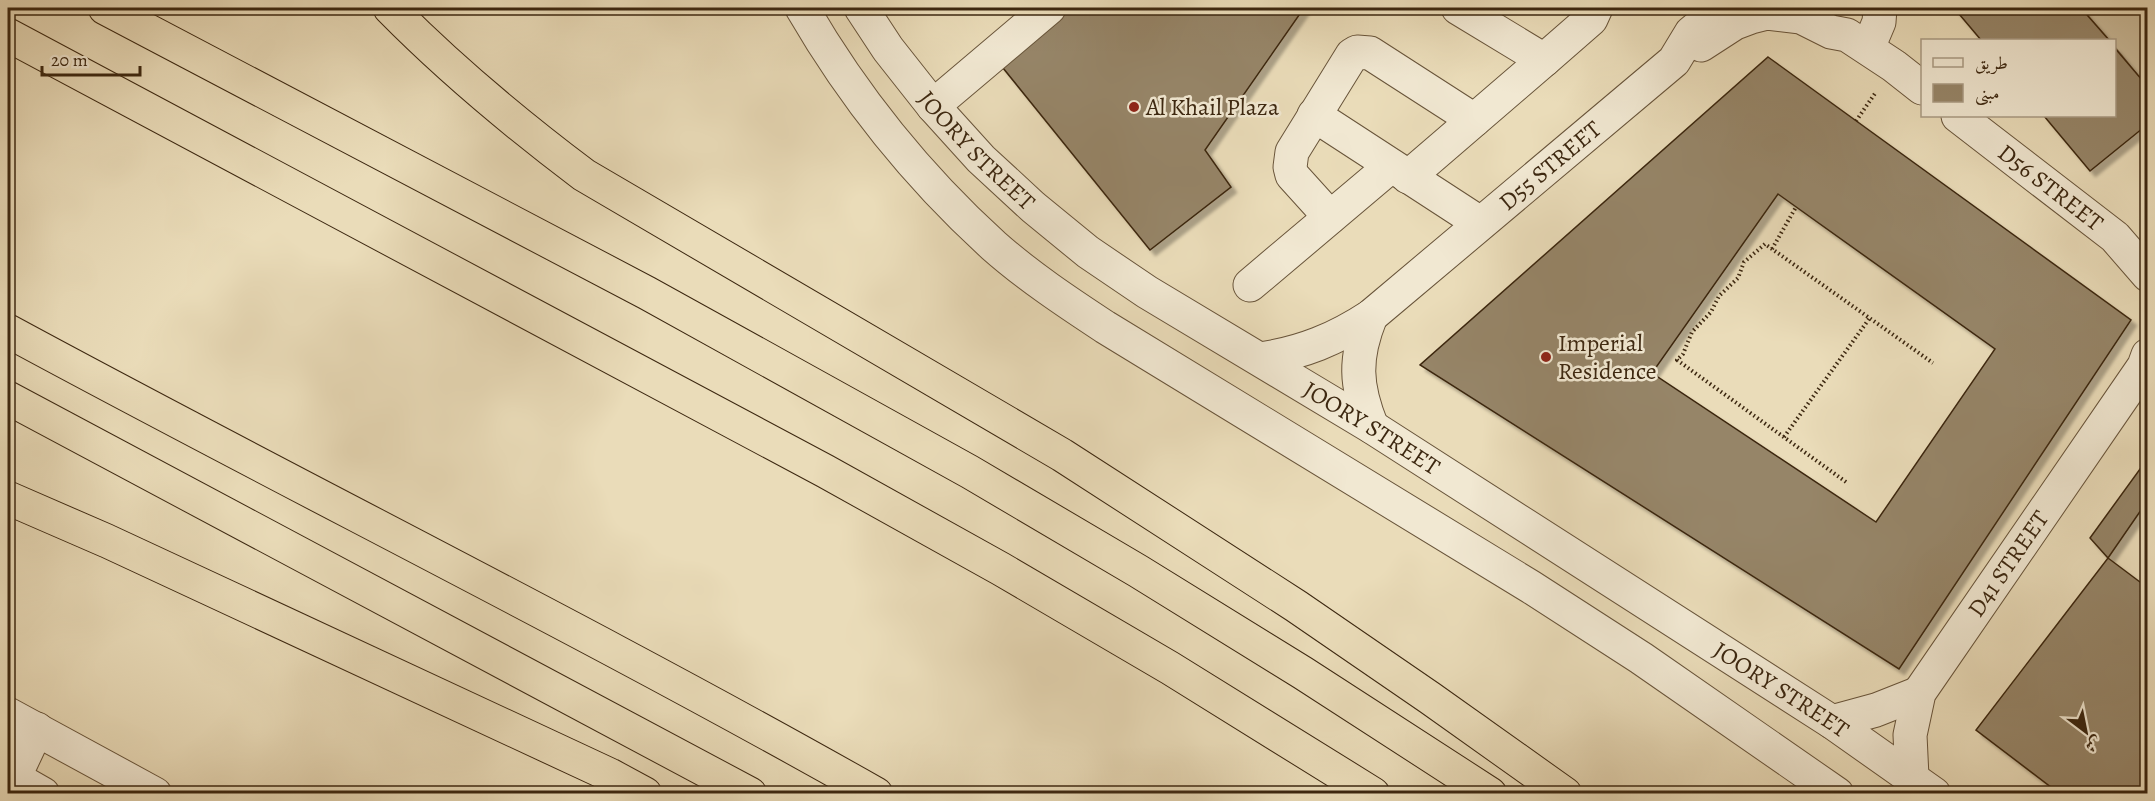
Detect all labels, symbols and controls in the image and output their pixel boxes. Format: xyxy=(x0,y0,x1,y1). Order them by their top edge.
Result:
scale bar xyxy=(42,39,140,77)
legend xyxy=(1921,39,2116,117)
text: 20 m xyxy=(51,48,88,72)
text: طريق xyxy=(1975,51,2008,75)
text: مبنى xyxy=(1975,81,2000,106)
street label: JOORY STREET xyxy=(911,84,1042,217)
place label: Al Khail Plaza xyxy=(1145,91,1280,123)
marker: Al Khail Plaza xyxy=(1127,100,1141,114)
street label: D55 STREET xyxy=(1492,113,1608,218)
street label: D56 STREET xyxy=(1991,137,2110,238)
place label: Imperial Residence xyxy=(1558,327,1656,387)
marker: Imperial Residence xyxy=(1539,350,1553,364)
street label: JOORY STREET xyxy=(1297,373,1446,483)
street label: D41 STREET xyxy=(1960,504,2056,623)
street label: JOORY STREET xyxy=(1707,634,1856,745)
north arrow xyxy=(2056,702,2116,762)
text: ش xyxy=(2081,730,2106,757)

